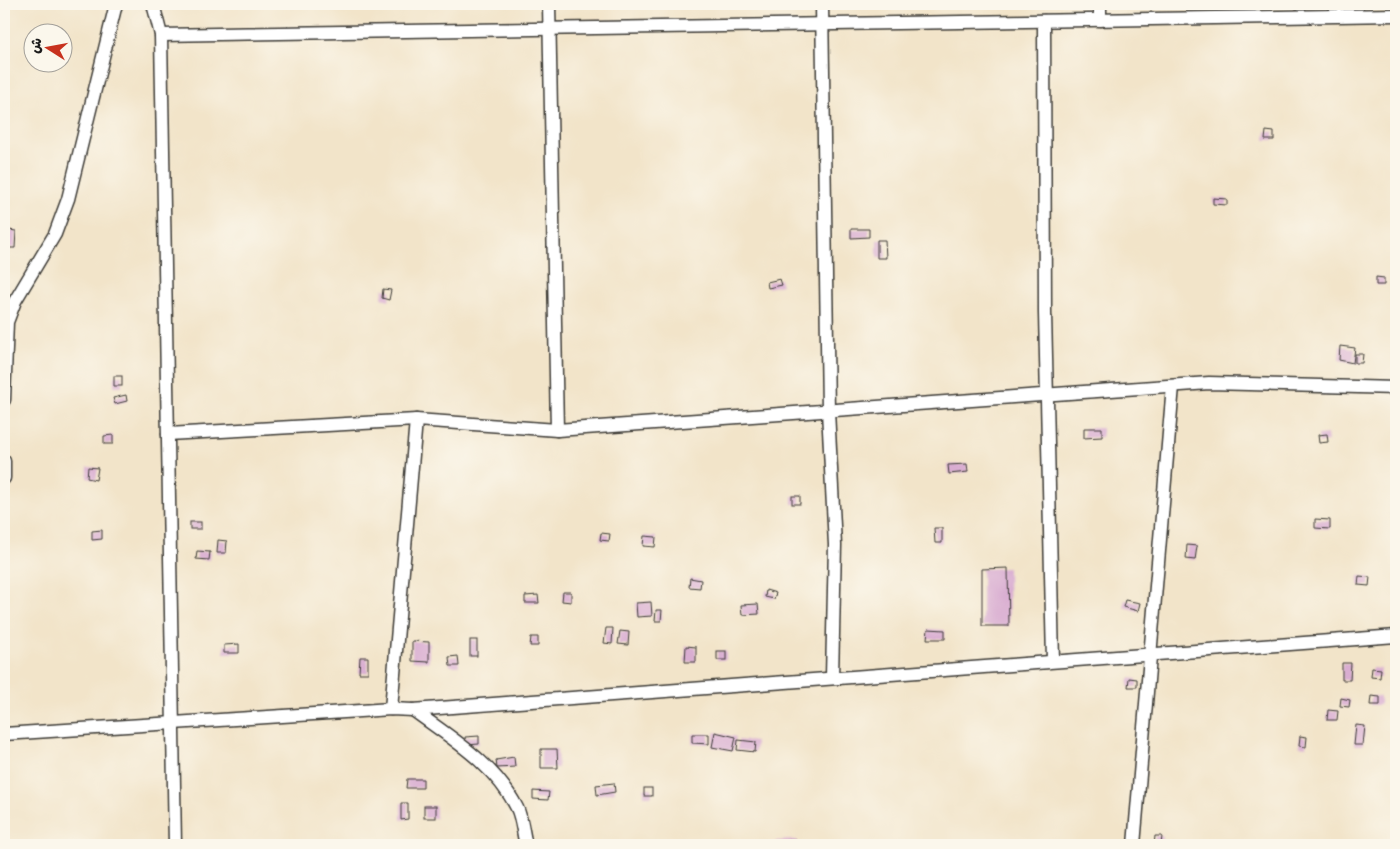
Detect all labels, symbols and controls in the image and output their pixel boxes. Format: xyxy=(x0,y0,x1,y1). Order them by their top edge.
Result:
north arrow xyxy=(22,22,72,72)
text: ش xyxy=(24,36,46,55)

